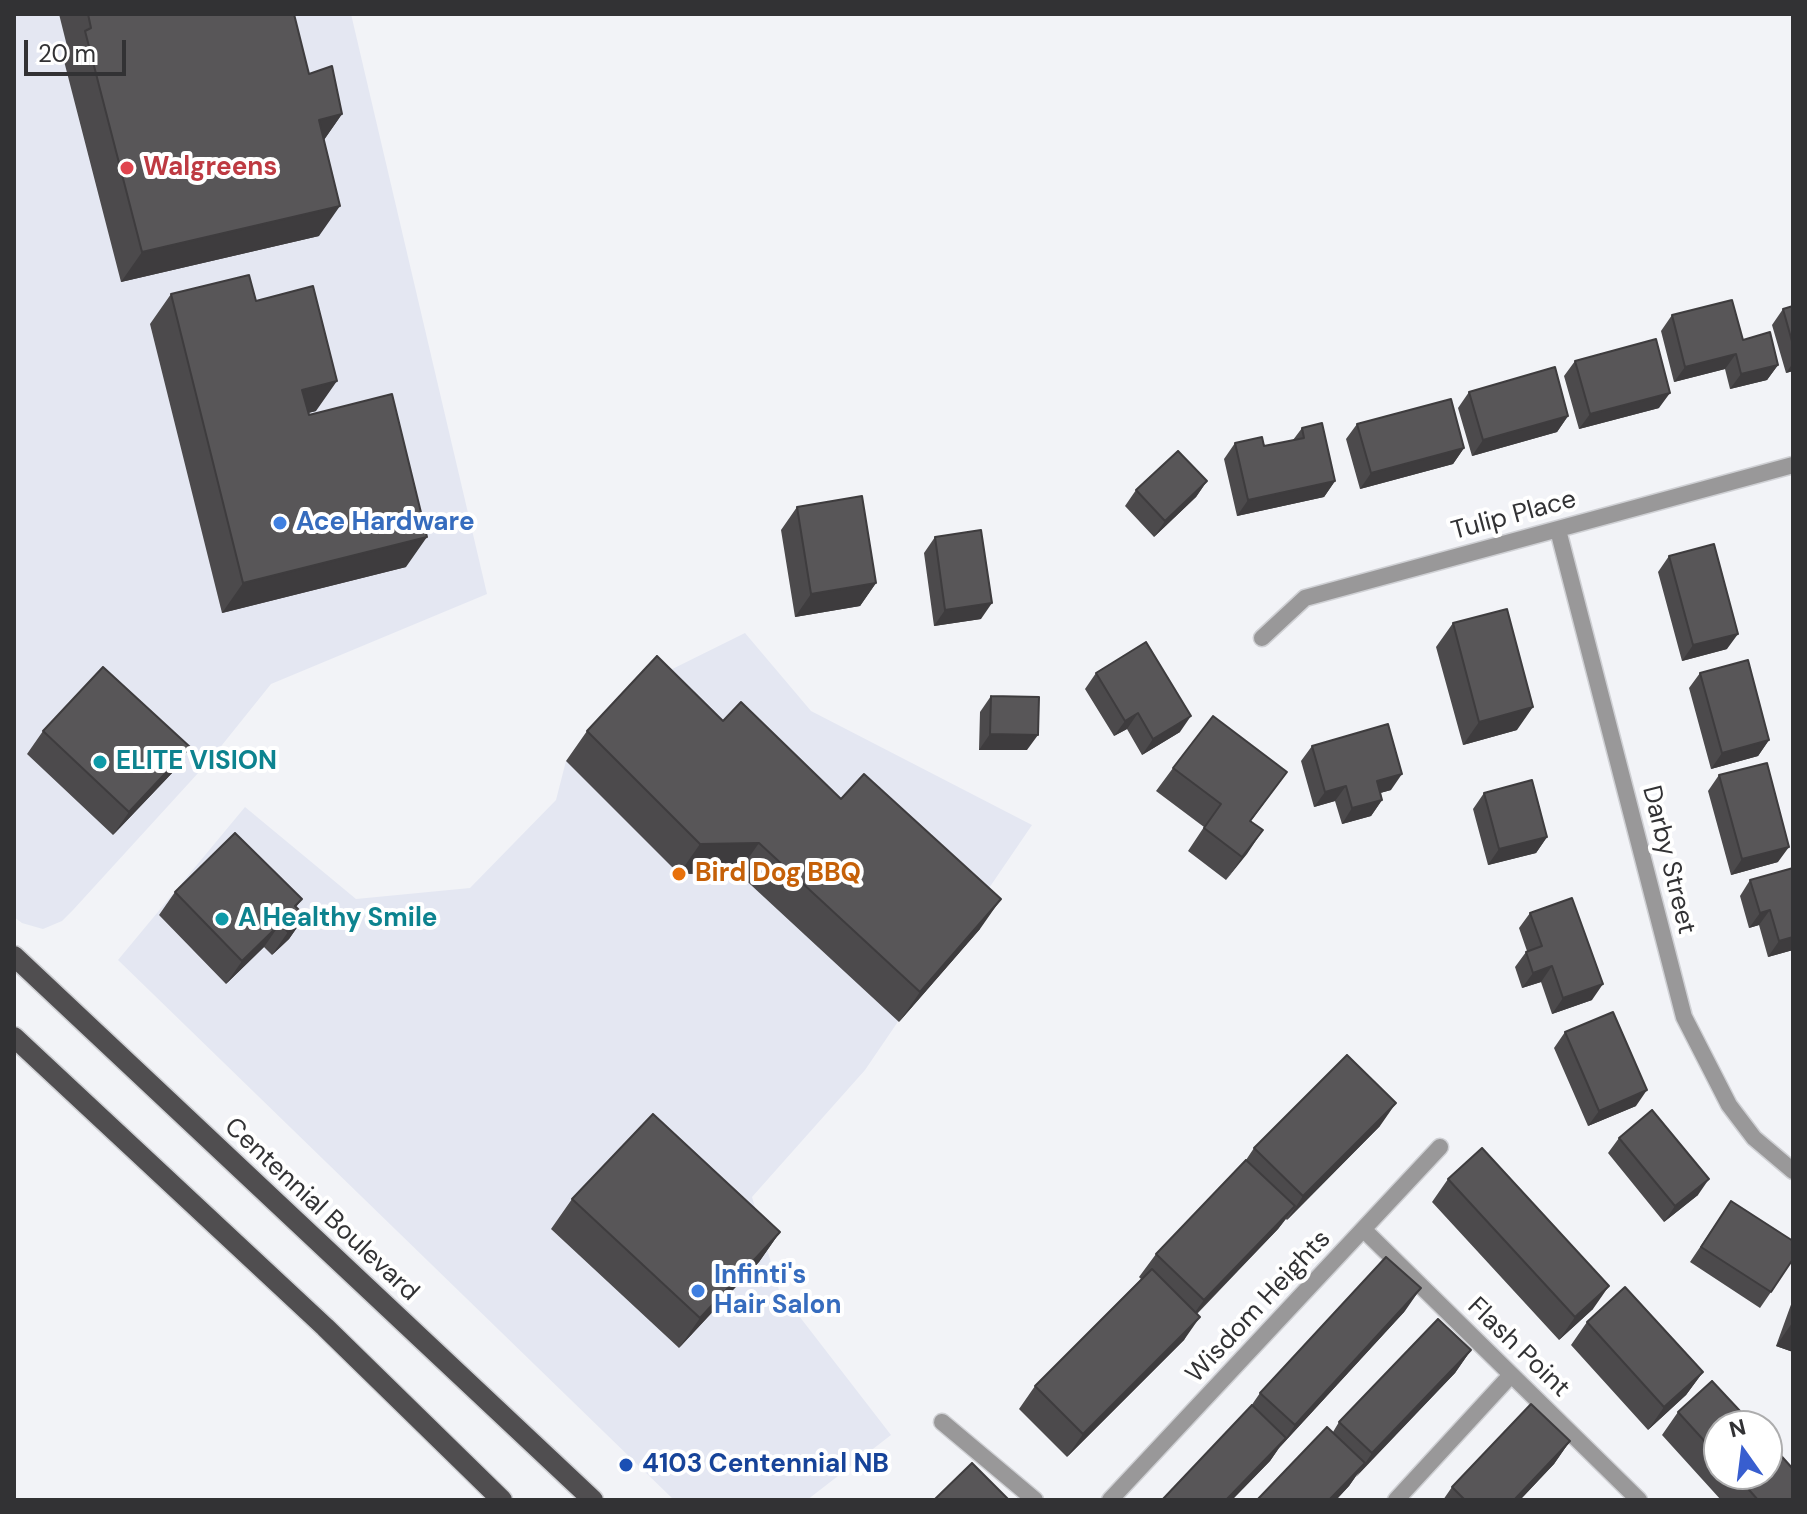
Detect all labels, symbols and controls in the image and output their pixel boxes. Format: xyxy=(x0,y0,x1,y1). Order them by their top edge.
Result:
scale bar xyxy=(28,24,130,74)
text: 20 m xyxy=(38,38,96,69)
place label: Walgreens xyxy=(143,152,277,184)
marker: Walgreens xyxy=(118,159,136,177)
street label: Tulip Place xyxy=(1448,484,1580,548)
place label: Ace Hardware xyxy=(296,507,475,539)
marker: Ace Hardware xyxy=(271,514,289,532)
place label: ELITE VISION xyxy=(116,746,277,778)
marker: ELITE VISION xyxy=(91,753,109,771)
street label: Darby Street xyxy=(1634,783,1702,937)
place label: Bird Dog BBQ xyxy=(695,858,861,890)
marker: Bird Dog BBQ xyxy=(670,865,688,883)
place label: A Healthy Smile xyxy=(238,903,437,935)
marker: A Healthy Smile xyxy=(213,910,231,928)
street label: Centennial Boulevard xyxy=(217,1112,425,1308)
street label: Wisdom Heights xyxy=(1180,1224,1338,1390)
place label: Infinti's Hair Salon xyxy=(714,1260,841,1322)
marker: Infinti's Hair Salon xyxy=(689,1282,707,1300)
street label: Flash Point xyxy=(1460,1292,1576,1404)
north arrow xyxy=(1703,1410,1783,1490)
text: N xyxy=(1726,1412,1749,1444)
place label: 4103 Centennial NB xyxy=(642,1449,889,1481)
marker: 4103 Centennial NB xyxy=(617,1456,635,1474)

